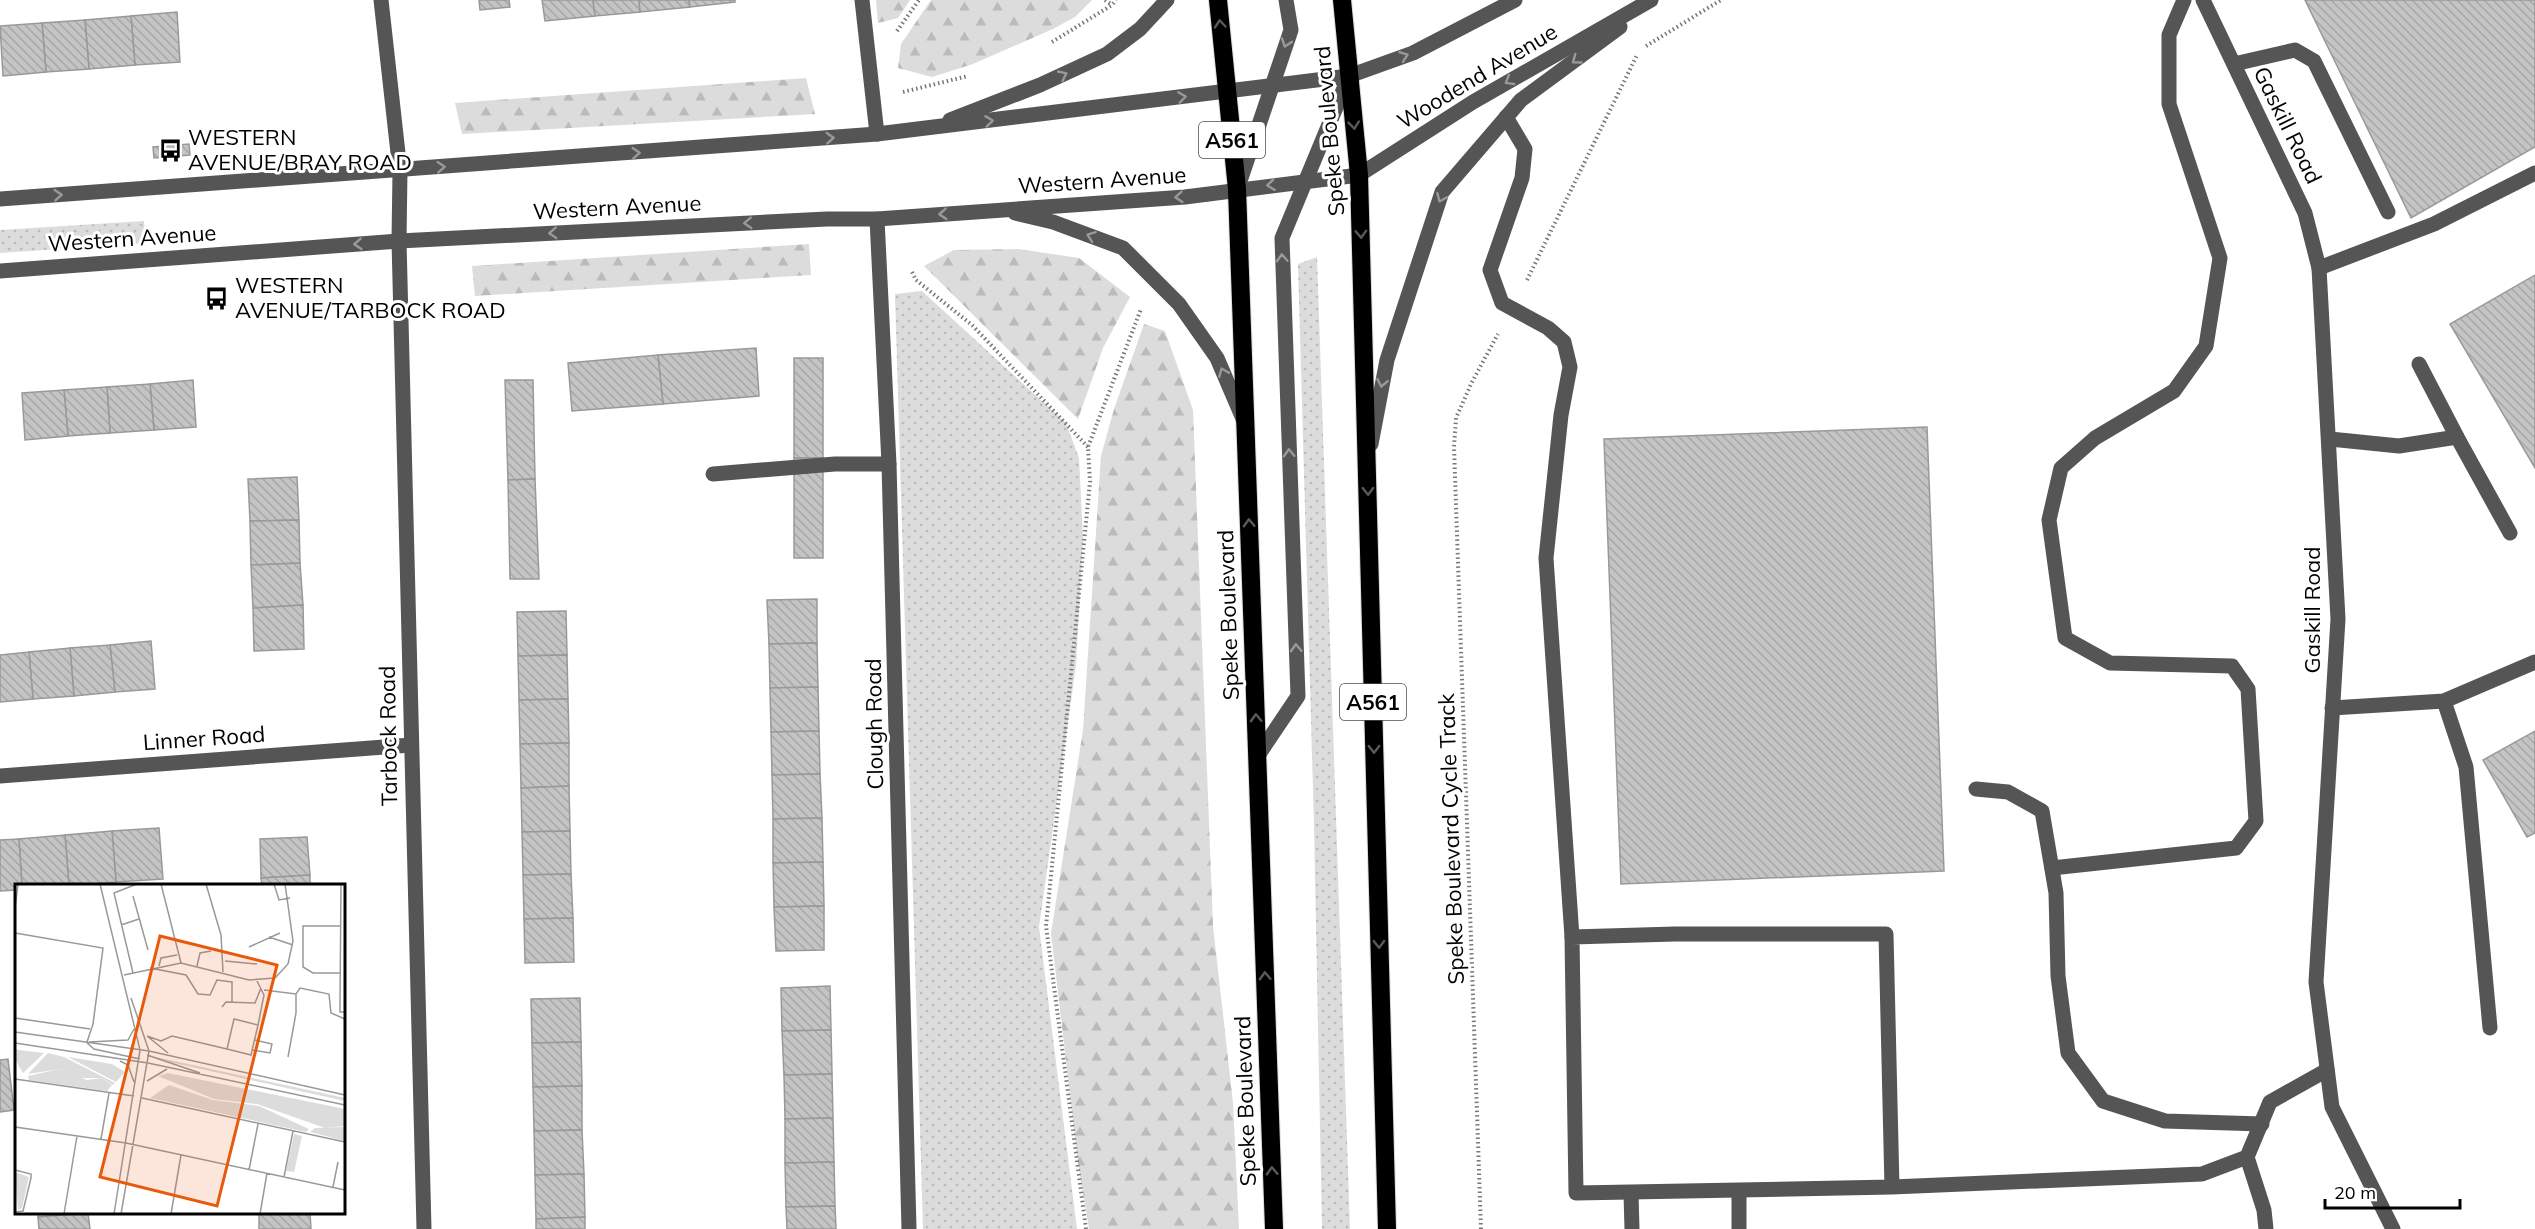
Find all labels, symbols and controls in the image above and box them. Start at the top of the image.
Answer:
street label: Woodend Avenue [1392,17,1562,135]
one-way arrow [1214,20,1227,29]
one-way arrow [1281,37,1294,48]
street label: Speke Boulevard [1308,45,1350,217]
one-way arrow [1398,51,1409,64]
one-way arrow [1571,52,1582,63]
street label: Gaskill Road [2248,62,2328,188]
one-way arrow [1057,70,1068,82]
one-way arrow [1505,74,1515,85]
one-way arrow [1178,91,1187,103]
one-way arrow [984,115,994,128]
one-way arrow [1347,121,1360,130]
road number: A561 [1199,122,1265,158]
place label: WESTERN AVENUE/BRAY ROAD [188,123,412,176]
one-way arrow [826,132,835,145]
bus stop icon: WESTERN AVENUE/BRAY ROAD [157,137,183,163]
one-way arrow [631,146,640,159]
street label: Western Avenue [1017,160,1187,200]
one-way arrow [437,161,446,174]
one-way arrow [1267,179,1276,191]
one-way arrow [54,188,63,201]
street label: Western Avenue [532,189,702,225]
one-way arrow [1174,190,1183,203]
one-way arrow [1436,191,1448,202]
one-way arrow [938,207,947,220]
one-way arrow [743,217,752,230]
street label: Western Avenue [47,218,217,258]
one-way arrow [549,227,558,240]
one-way arrow [1354,229,1367,238]
one-way arrow [1086,231,1097,243]
one-way arrow [354,237,363,250]
one-way arrow [1276,253,1289,262]
place label: WESTERN AVENUE/TARBOCK ROAD [235,271,506,324]
bus stop icon: WESTERN AVENUE/TARBOCK ROAD [204,285,230,311]
one-way arrow [1218,367,1230,378]
one-way arrow [1376,378,1389,388]
one-way arrow [1283,448,1296,457]
one-way arrow [1361,487,1374,496]
one-way arrow [1243,518,1255,527]
street label: Speke Boulevard [1211,529,1245,701]
street label: Gaskill Road [2298,547,2326,673]
one-way arrow [1290,643,1302,652]
street label: Clough Road [859,658,889,790]
street label: Tarbock Road [373,666,403,806]
road number: A561 [1340,684,1406,720]
street label: Speke Boulevard Cycle Track [1432,692,1470,985]
one-way arrow [1249,713,1262,722]
street label: Linner Road [142,720,266,756]
one-way arrow [1368,745,1381,754]
inset map [15,884,345,1214]
one-way arrow [1373,940,1386,949]
one-way arrow [1259,971,1271,980]
street label: Speke Boulevard [1228,1015,1262,1187]
one-way arrow [1266,1166,1278,1175]
scale bar [2325,1172,2460,1210]
text: 20 m [2334,1181,2376,1204]

